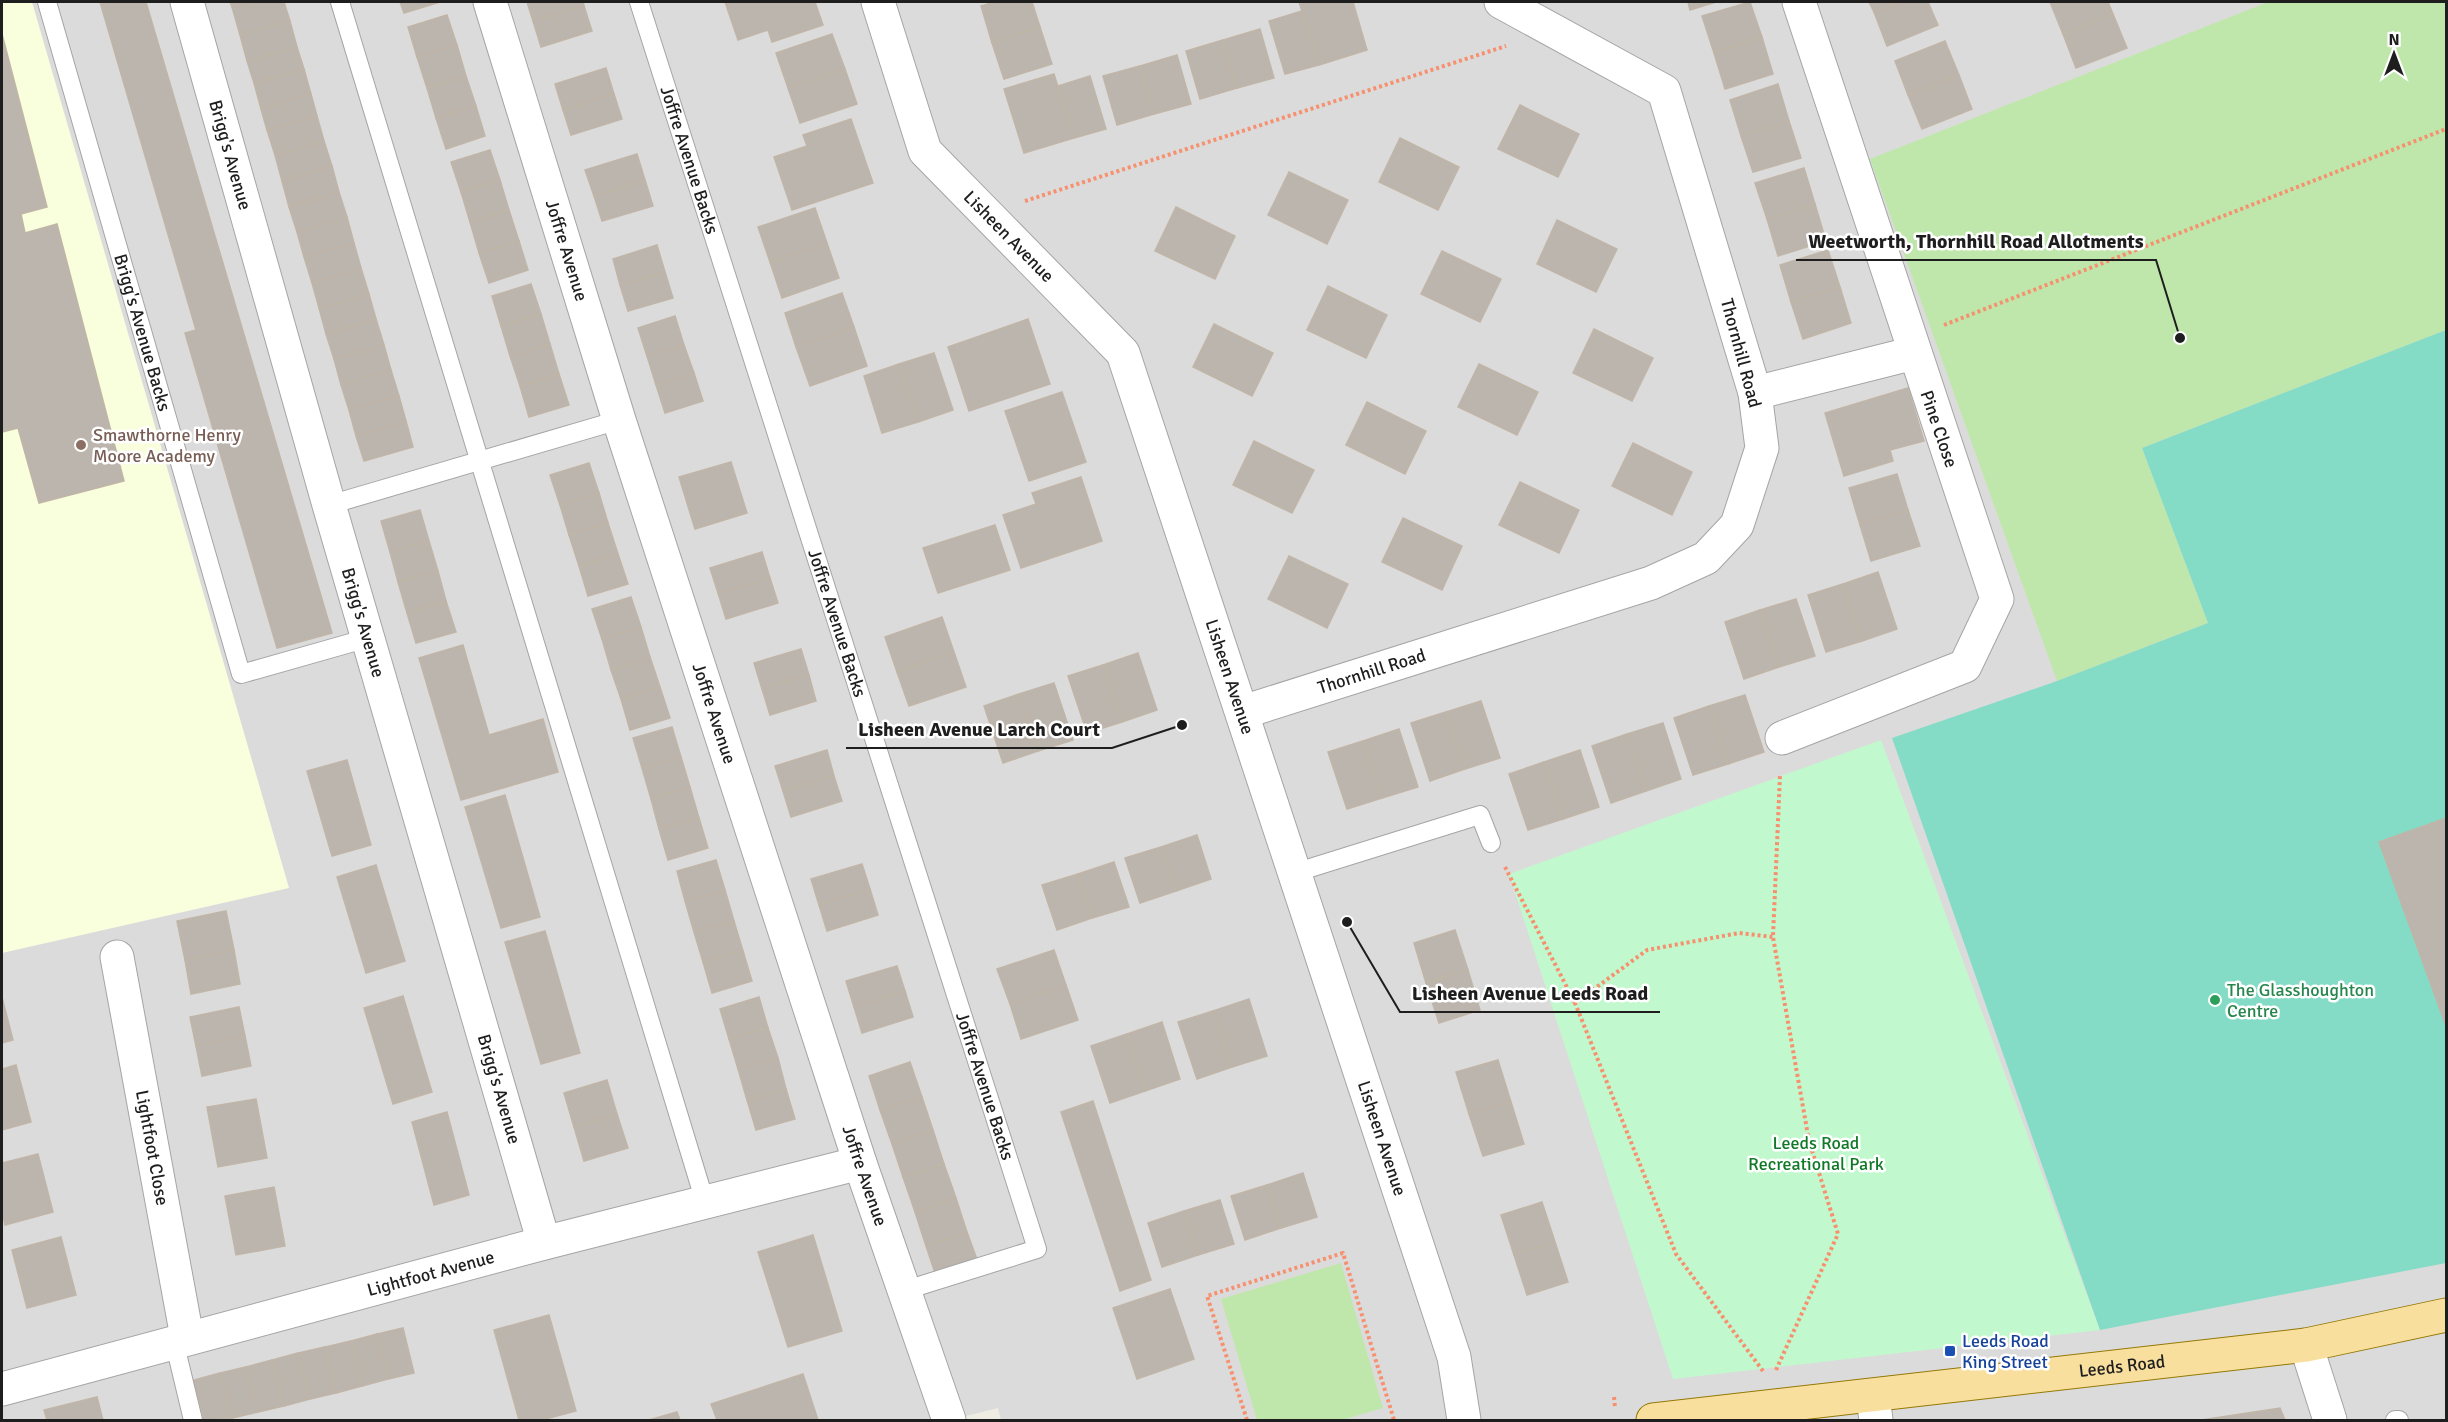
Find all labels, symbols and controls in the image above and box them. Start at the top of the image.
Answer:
north arrow [2364,24,2424,84]
text: N [2388,30,2400,50]
street label: Joffre Avenue Backs [656,83,723,237]
street label: Brigg's Avenue [204,97,256,213]
street label: Lisheen Avenue [959,186,1059,287]
street label: Joffre Avenue [541,197,593,304]
callout: Weetworth, Thornhill Road Allotments [1796,222,2156,260]
text: Weetworth, Thornhill Road Allotments [1808,229,2144,254]
street label: Brigg's Avenue Backs [109,251,176,414]
street label: Thornhill Road [1716,296,1766,410]
street label: Pine Close [1916,388,1962,470]
place label: Smawthorne Henry Moore Academy [93,424,241,467]
marker: Smawthorne Henry Moore Academy [74,438,88,452]
street label: Joffre Avenue Backs [803,546,871,700]
street label: Brigg's Avenue [337,565,390,680]
street label: Lisheen Avenue [1201,616,1259,737]
street label: Thornhill Road [1315,644,1428,699]
street label: Joffre Avenue [688,660,741,767]
callout: Lisheen Avenue Larch Court [846,710,1112,748]
text: Lisheen Avenue Larch Court [858,717,1100,742]
callout: Lisheen Avenue Leeds Road [1400,974,1660,1012]
place label: The Glasshoughton Centre [2227,979,2374,1022]
text: Lisheen Avenue Leeds Road [1412,981,1648,1006]
marker: The Glasshoughton Centre [2208,993,2222,1007]
street label: Joffre Avenue Backs [951,1009,1019,1163]
street label: Brigg's Avenue [473,1032,526,1147]
street label: Lisheen Avenue [1353,1078,1411,1199]
street label: Lightfoot Close [131,1088,174,1207]
street label: Joffre Avenue [838,1123,892,1229]
park label: Leeds Road Recreational Park [1748,1132,1884,1175]
street label: Lightfoot Avenue [365,1246,497,1301]
place label: Leeds Road King Street [1962,1330,2049,1373]
marker: Leeds Road King Street [1943,1344,1957,1358]
street label: Leeds Road [2077,1350,2166,1382]

